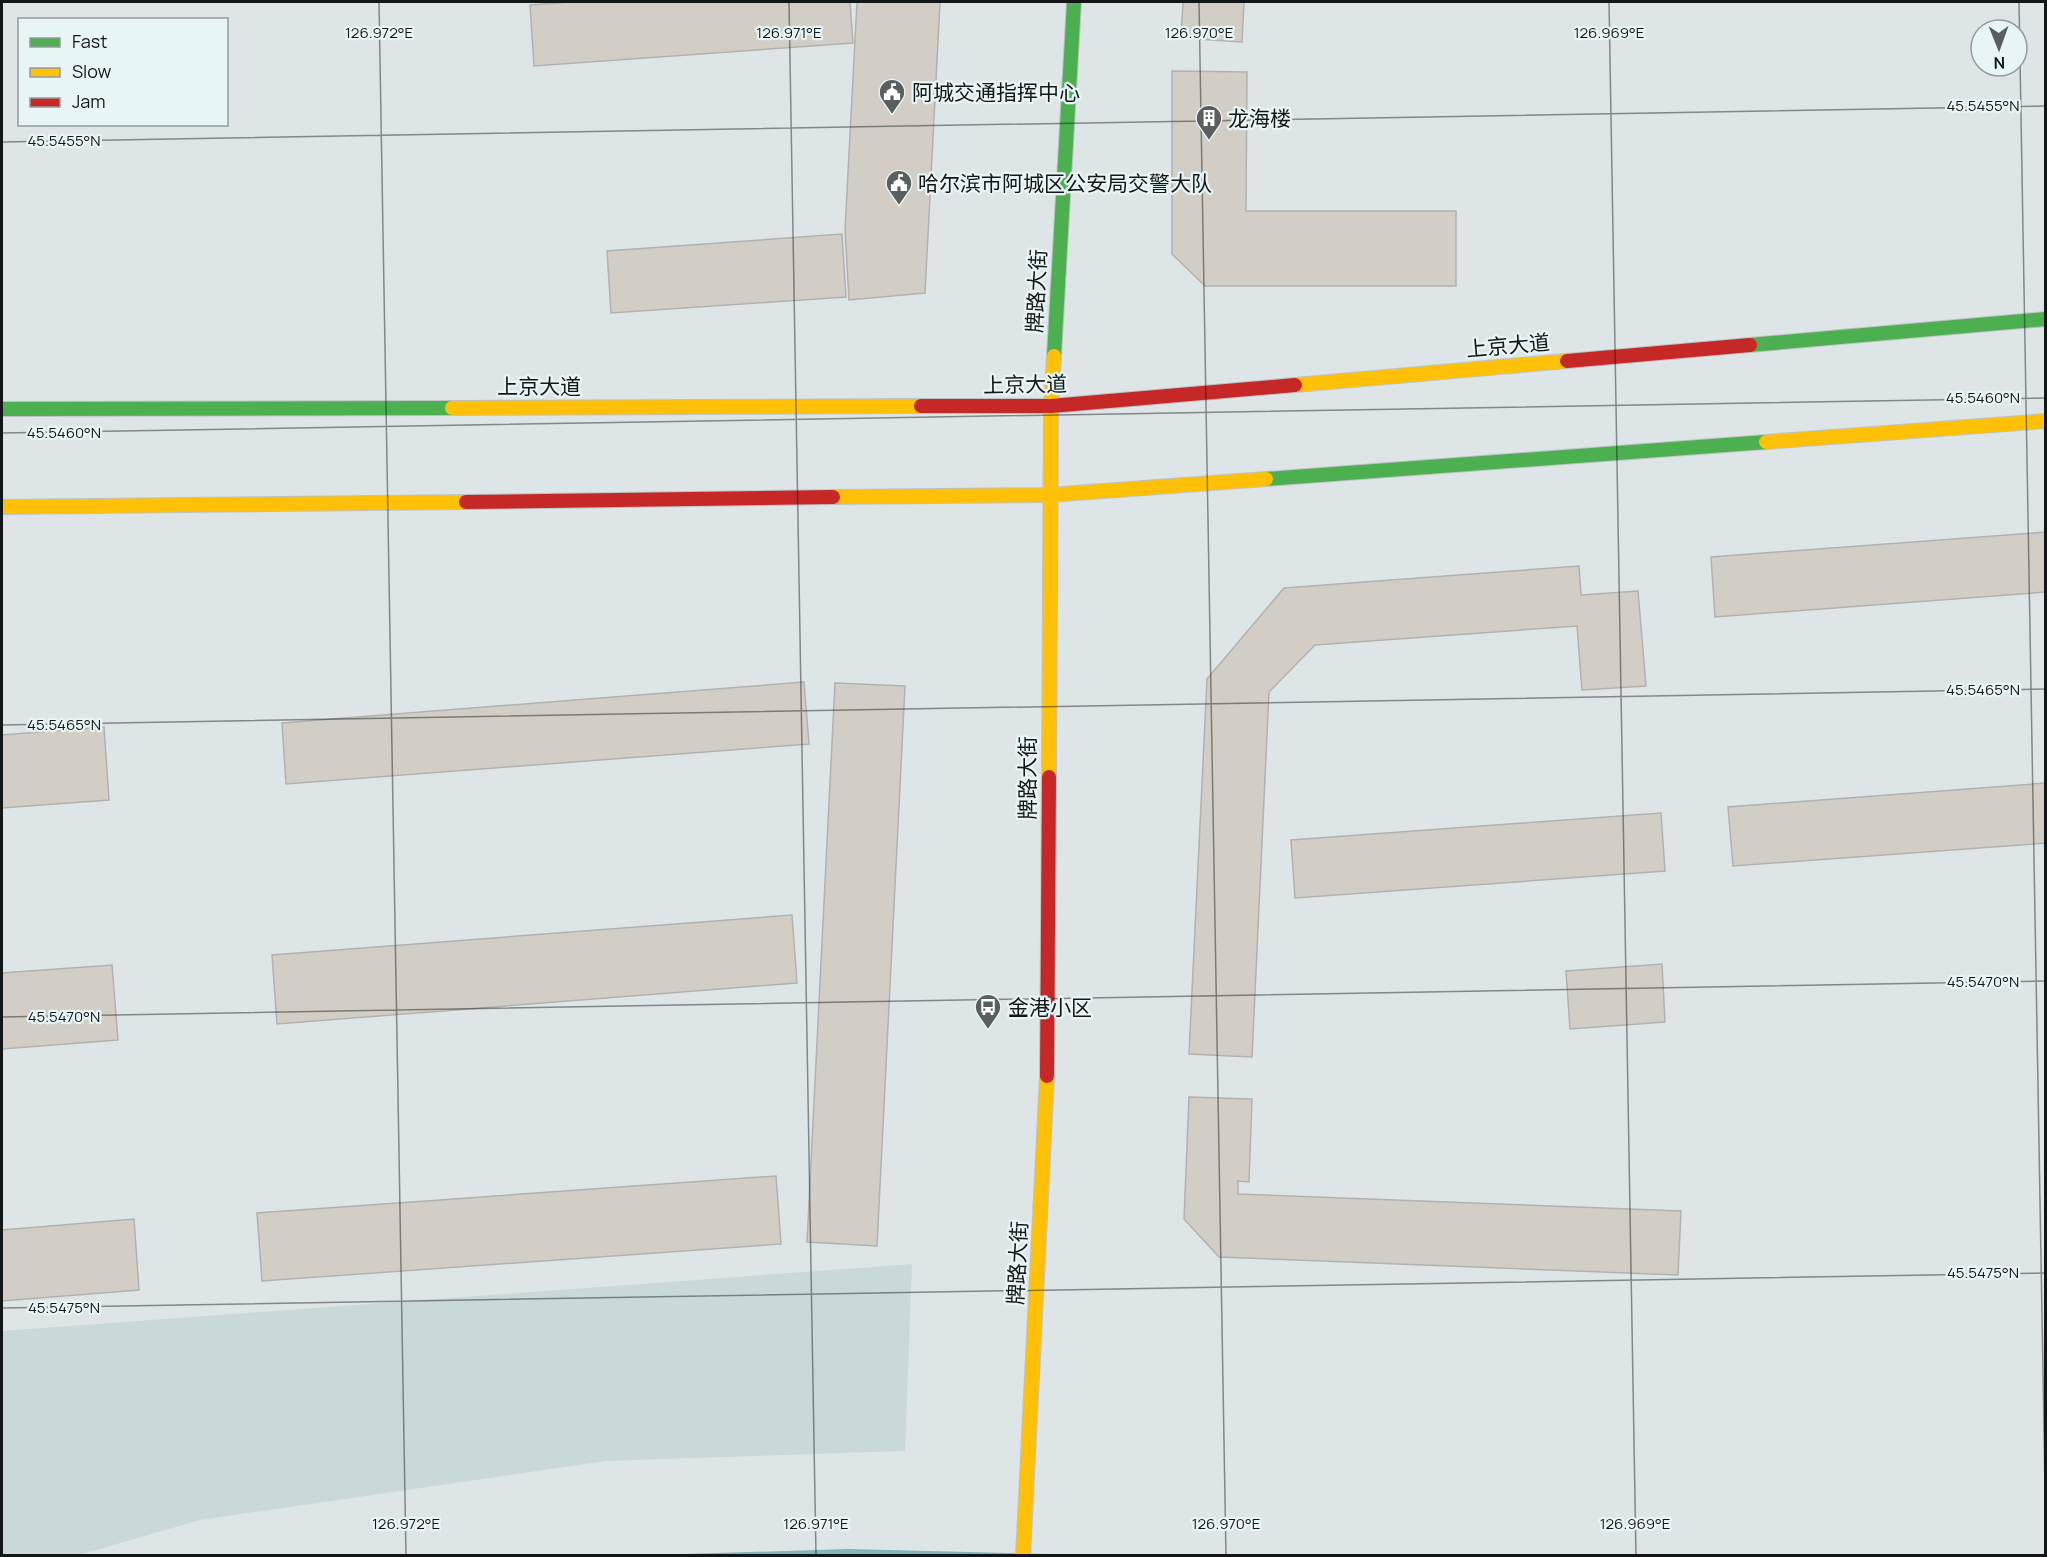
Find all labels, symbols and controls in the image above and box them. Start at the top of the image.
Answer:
legend [18,18,228,126]
north arrow [1969,18,2029,78]
text: 126.972°E [345,22,413,43]
text: 126.971°E [756,22,822,43]
text: 126.970°E [1165,22,1233,43]
text: 126.969°E [1574,22,1644,43]
text: Fast [72,29,107,53]
text: N [1993,52,2005,74]
text: Slow [72,59,112,83]
public building icon: 阿城交通指挥中心 [877,77,907,115]
place label: 阿城交通指挥中心 [912,78,1080,106]
text: Jam [72,89,106,113]
text: 45.5455°N [1946,95,2020,116]
building icon: 龙海楼 [1194,103,1224,141]
place label: 龙海楼 [1228,104,1291,132]
text: 45.5455°N [27,130,101,151]
public building icon: 哈尔滨市阿城区公安局交警大队 [884,168,914,206]
place label: 哈尔滨市阿城区公安局交警大队 [918,169,1212,197]
street label: 牌路大街 [1020,248,1052,334]
street label: 上京大道 [1465,327,1551,363]
street label: 上京大道 [983,369,1067,399]
street label: 上京大道 [497,372,581,400]
text: 45.5460°N [1946,387,2020,408]
text: 45.5460°N [27,422,101,443]
text: 45.5465°N [1946,679,2020,700]
text: 45.5465°N [27,714,101,735]
street label: 牌路大街 [1013,736,1041,820]
text: 45.5470°N [1947,971,2019,992]
bus stop icon: 金港小区 [973,992,1003,1030]
place label: 金港小区 [1008,993,1092,1021]
text: 45.5470°N [28,1006,100,1027]
street label: 牌路大街 [1001,1220,1033,1306]
text: 45.5475°N [1947,1262,2019,1283]
text: 45.5475°N [28,1297,100,1318]
text: 126.972°E [372,1513,440,1534]
text: 126.971°E [783,1513,849,1534]
text: 126.970°E [1192,1513,1260,1534]
text: 126.969°E [1600,1513,1670,1534]

